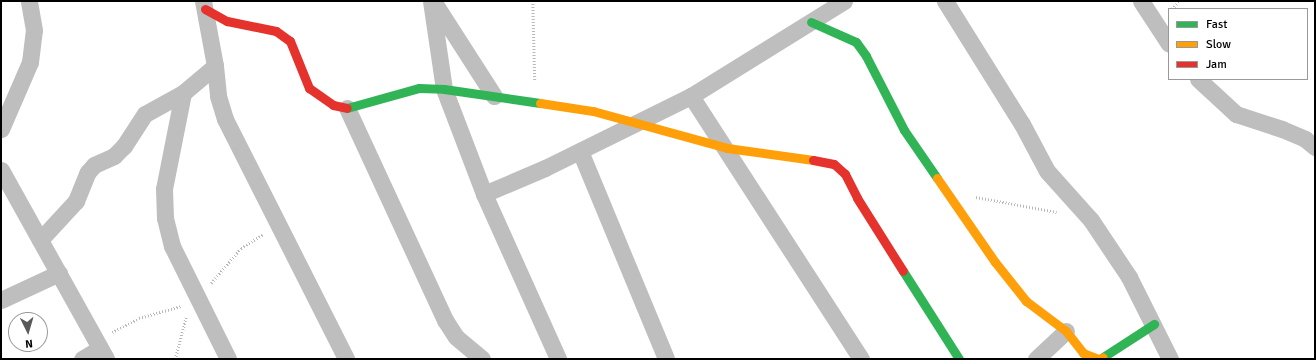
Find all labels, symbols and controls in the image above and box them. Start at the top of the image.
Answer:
legend [1168,8,1308,80]
text: Fast [1206,17,1227,32]
text: Slow [1206,37,1231,52]
text: Jam [1206,57,1227,72]
north arrow [8,312,48,352]
text: N [25,337,33,350]

